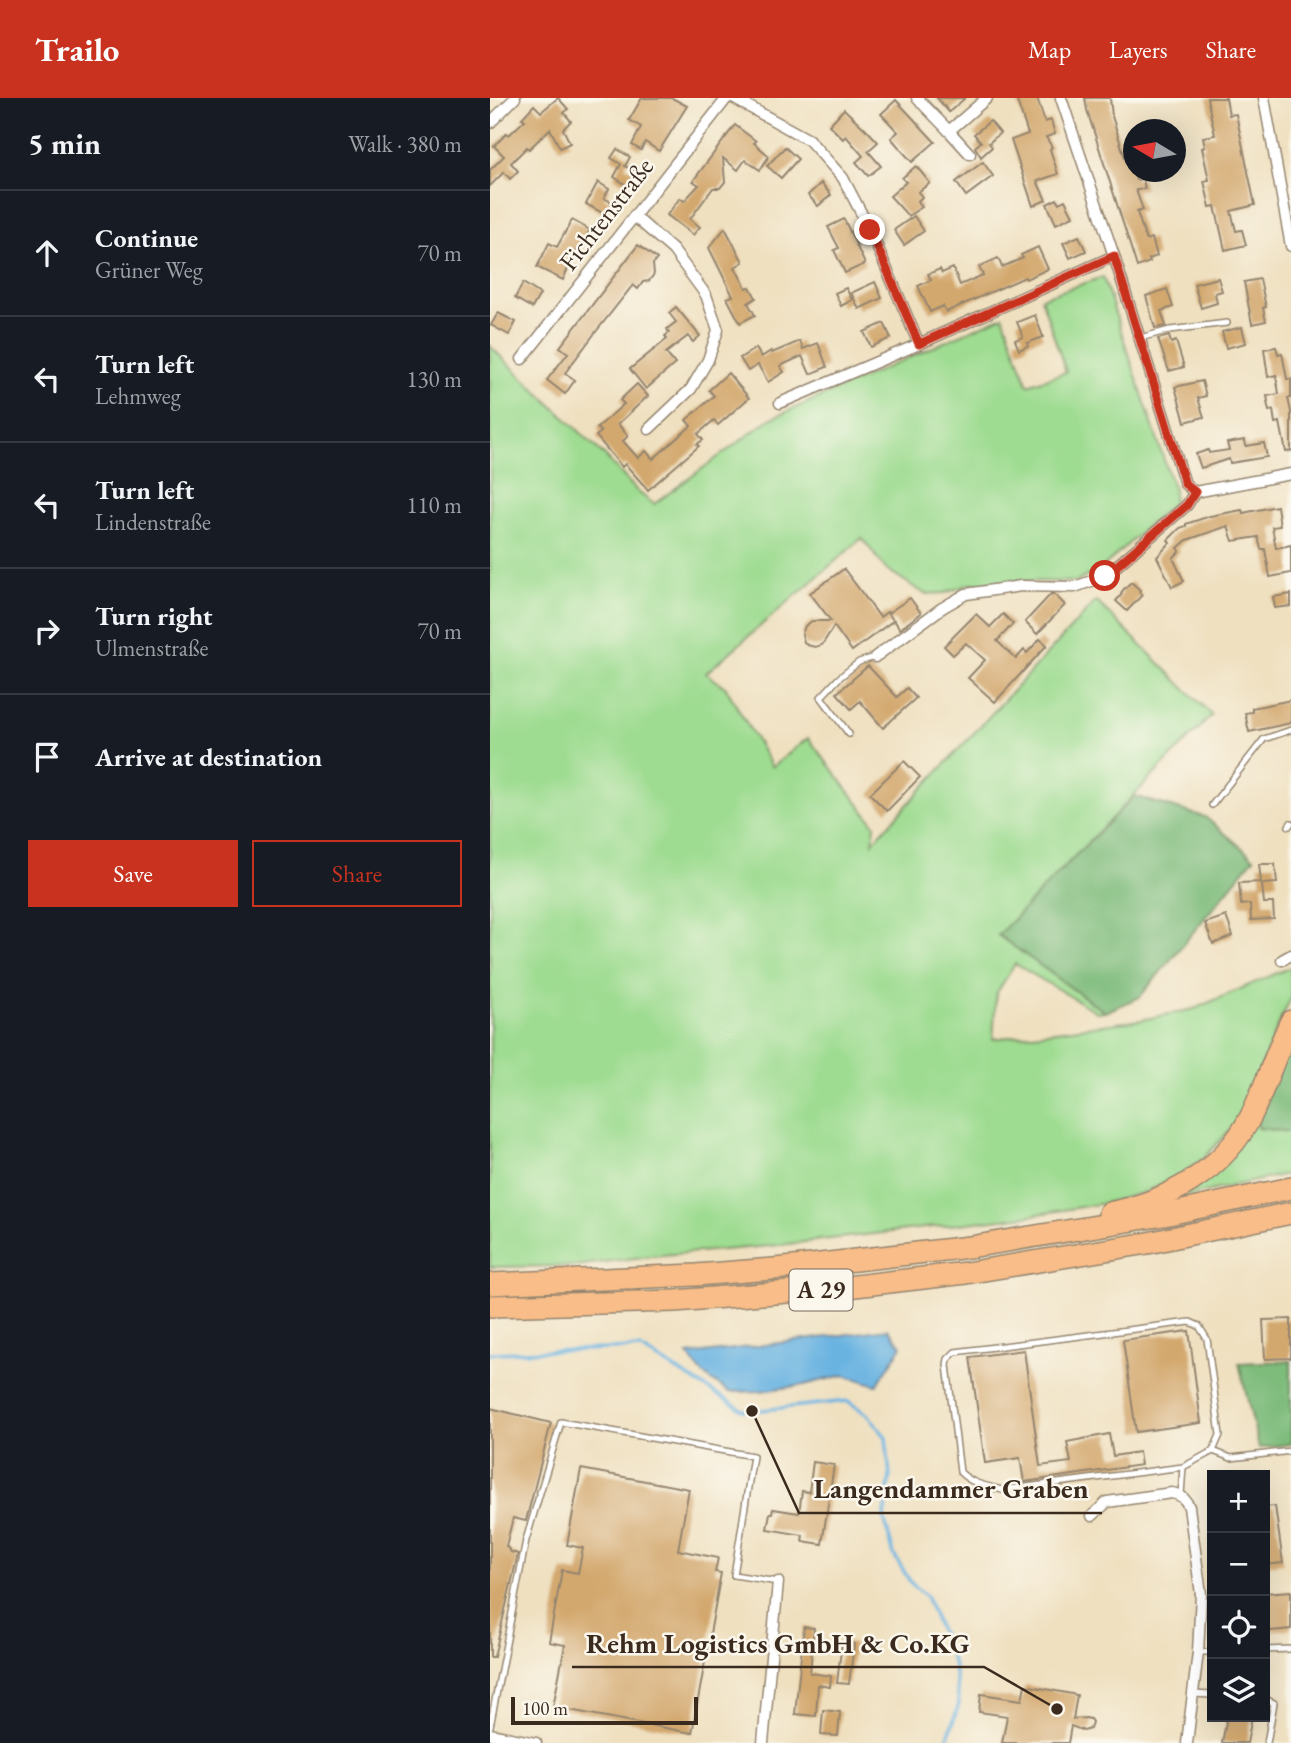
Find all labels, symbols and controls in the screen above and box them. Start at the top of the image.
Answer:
text: Trailo [35,28,119,71]
text: Map [1028,34,1071,65]
text: Layers [1109,34,1168,65]
text: Share [1206,34,1256,65]
north arrow [1123,119,1186,182]
text: 5 min [28,124,101,163]
text: Walk · 380 m [348,129,462,159]
street label: Fichtenstraße [551,151,661,277]
route end [854,214,885,245]
text: Continue [95,221,198,255]
icon: ahead [28,234,66,272]
text: 70 m [417,238,462,268]
text: Grüner Weg [95,255,203,285]
text: Turn left [95,347,194,381]
icon: left [28,360,66,398]
text: 130 m [406,364,462,394]
text: Lehmweg [95,381,181,411]
text: Turn left [95,473,194,507]
icon: left [28,486,66,524]
text: 110 m [406,490,462,520]
text: Lindenstraße [95,507,211,537]
route start [1089,560,1120,591]
text: Turn right [95,599,213,633]
icon: right [28,612,66,650]
text: 70 m [417,616,462,646]
text: Ulmenstraße [95,633,209,663]
icon: arrive [28,738,66,776]
text: Arrive at destination [95,740,322,774]
button: Save [28,840,238,907]
button: Share [252,840,462,907]
road number: A 29 [790,1270,852,1310]
callout: Langendammer Graben [799,1464,1102,1513]
text: Langendammer Graben [813,1470,1089,1506]
map controls [1207,1470,1270,1722]
button: + [1207,1470,1270,1533]
button: − [1207,1533,1270,1596]
button: locate [1207,1596,1270,1659]
callout: Rehm Logistics GmbH & Co.KG [572,1618,984,1667]
text: Rehm Logistics GmbH & Co.KG [586,1625,970,1661]
button: layers [1207,1659,1270,1722]
scale bar [511,1694,698,1726]
text: 100 m [522,1696,568,1721]

